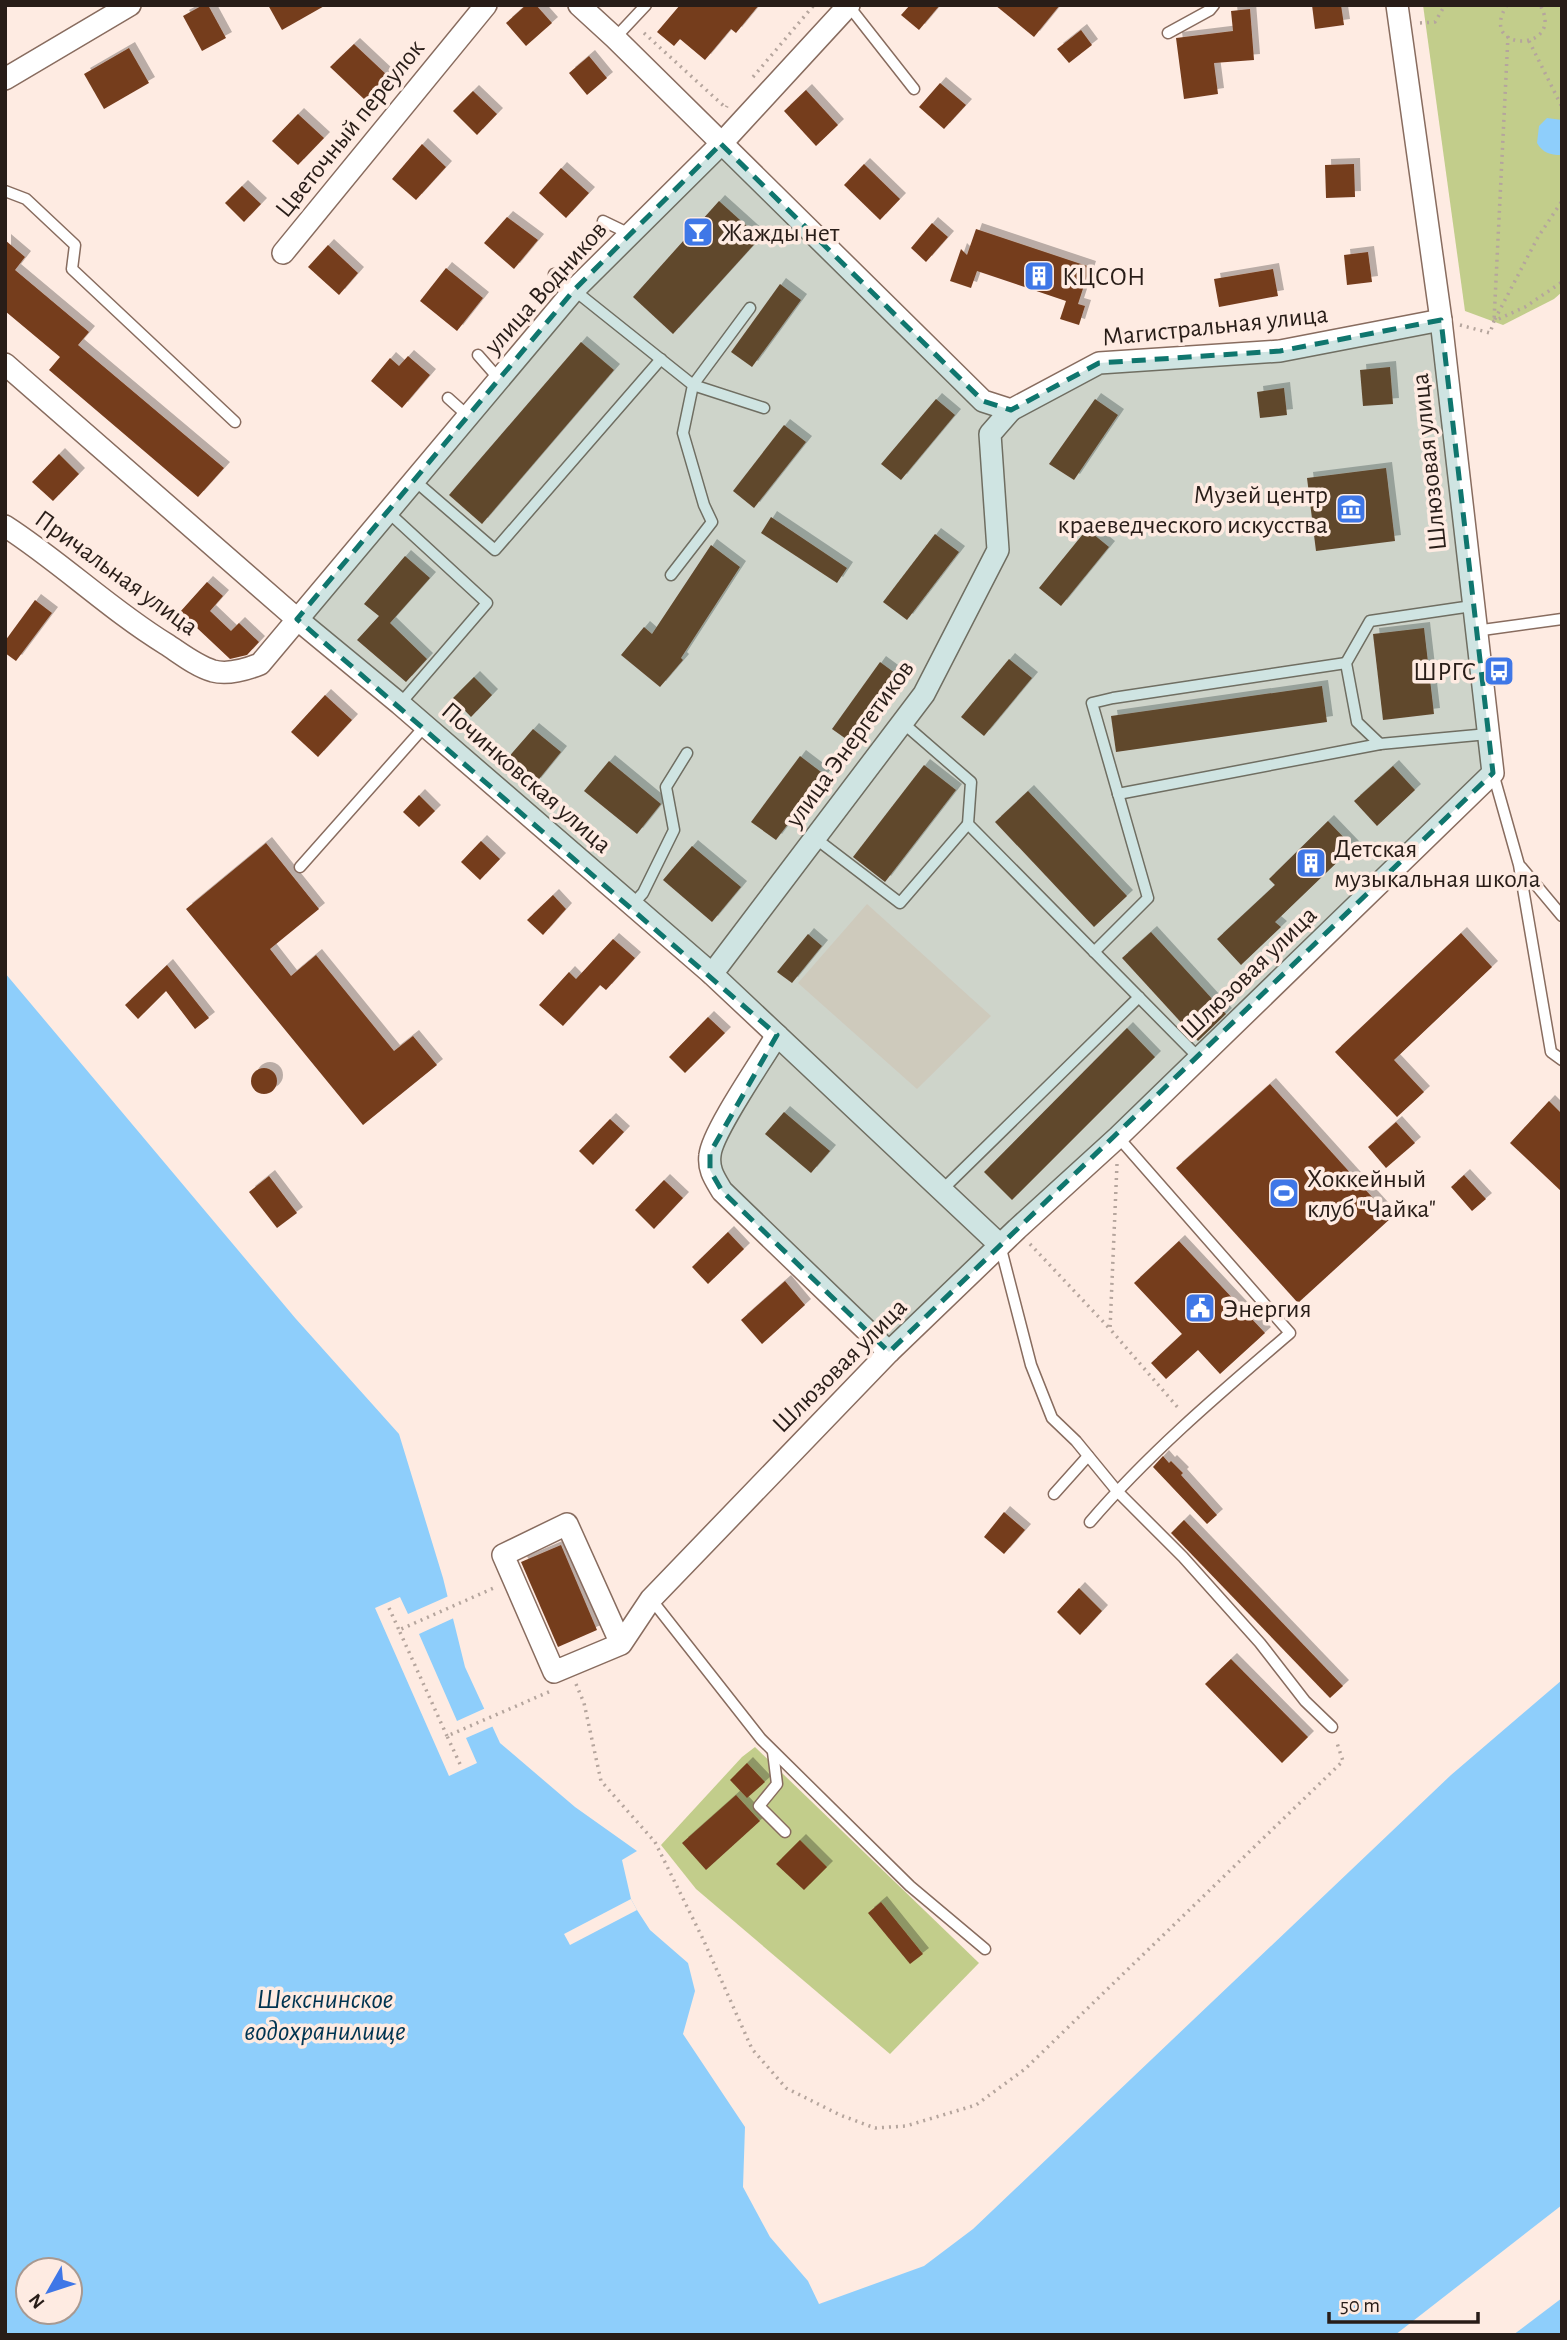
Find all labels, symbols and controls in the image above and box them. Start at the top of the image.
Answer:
street label: Цветочный переулок [270,35,429,222]
bar icon: Жажды нет [681,215,715,249]
street label: улица Водников [479,216,612,360]
place label: Жажды нет [721,220,840,246]
building icon: КЦСОН [1022,259,1056,293]
place label: КЦСОН [1062,264,1145,290]
street label: Магистральная улица [1101,301,1329,351]
street label: Шлюзовая улица [1407,372,1451,552]
place label: Музей центр краеведческого искусства [1058,482,1328,538]
museum icon: Музей центр краеведческого искусства [1334,492,1368,526]
street label: Причальная улица [30,505,203,641]
bus stop icon: ШРГС [1482,654,1516,688]
street label: улица Энергетиков [780,655,919,833]
place label: ШРГС [1413,659,1476,685]
street label: Починковская улица [436,697,616,858]
place label: Детская музыкальная школа [1334,836,1541,892]
building icon: Детская музыкальная школа [1294,846,1328,880]
street label: Шлюзовая улица [1176,901,1322,1044]
place label: Хоккейный клуб "Чайка" [1307,1166,1436,1222]
sports icon: Хоккейный клуб "Чайка" [1267,1176,1301,1210]
public building icon: Энергия [1183,1291,1217,1325]
street label: Шлюзовая улица [767,1293,912,1438]
place label: Энергия [1223,1296,1312,1322]
water label: Шекснинское водохранилище [245,1986,405,2046]
north arrow [14,2256,84,2326]
scale bar [1329,2280,1478,2324]
text: N [25,2290,48,2312]
text: 50 m [1340,2295,1380,2316]

